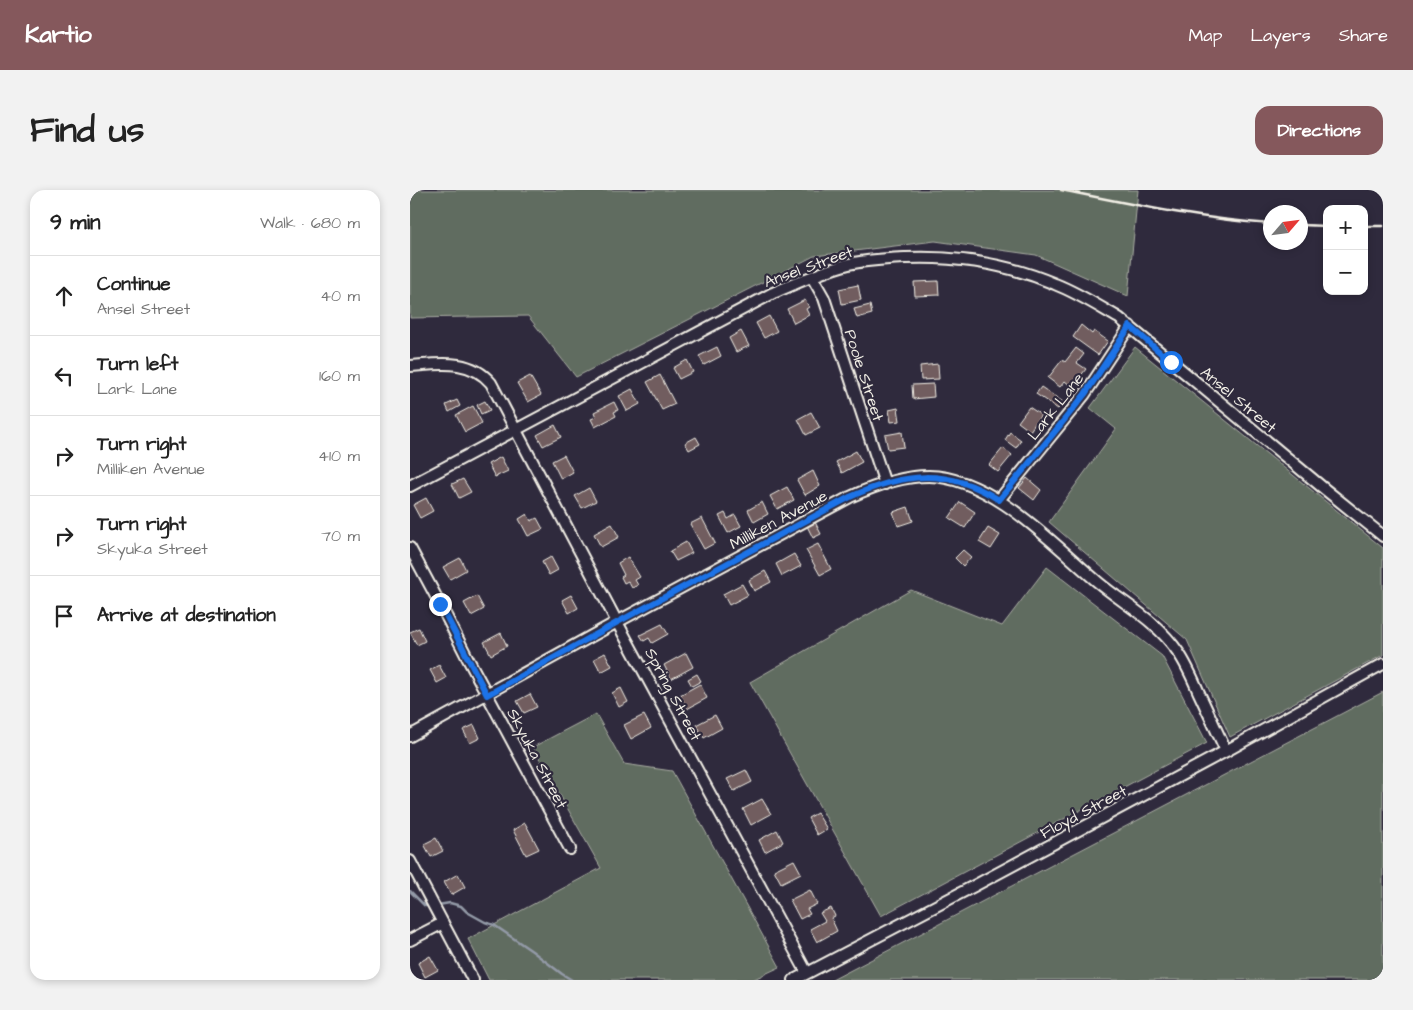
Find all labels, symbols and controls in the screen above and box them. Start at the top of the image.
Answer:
text: Kartio [25,18,92,52]
text: Map [1188,23,1222,48]
text: Layers [1250,23,1311,48]
text: Share [1339,23,1388,48]
text: Find us [30,106,144,155]
button: Directions [1255,106,1383,155]
north arrow [1263,205,1308,250]
map controls [1323,205,1368,295]
button: + [1323,205,1368,250]
text: 9 min [50,208,100,237]
text: Walk · 680 m [260,212,360,234]
street label: Ansel Street [761,240,856,293]
button: − [1323,250,1368,295]
text: Continue [97,271,171,298]
icon: ahead [50,282,78,310]
text: 40 m [320,285,360,307]
text: Ansel Street [97,298,190,320]
street label: Poole Street [839,327,889,424]
text: Turn left [97,351,178,378]
route start [1160,351,1183,374]
street label: Ansel Street [1196,361,1282,438]
icon: left [50,362,78,390]
text: 160 m [319,365,360,387]
street label: Lark Lane [1022,368,1089,445]
text: Lark Lane [97,378,177,400]
text: Turn right [97,431,186,458]
icon: right [50,442,78,470]
text: 410 m [318,445,360,467]
text: Milliken Avenue [97,458,205,480]
street label: Milliken Avenue [726,485,832,555]
text: Turn right [97,511,186,538]
icon: right [50,522,78,550]
text: 70 m [321,525,360,547]
text: Skyuka Street [97,538,208,560]
route end [429,593,452,616]
icon: arrive [50,602,78,630]
text: Arrive at destination [97,602,276,629]
street label: Spring Street [638,644,707,746]
street label: Skyuka Street [501,704,573,813]
street label: Floyd Street [1036,780,1132,845]

